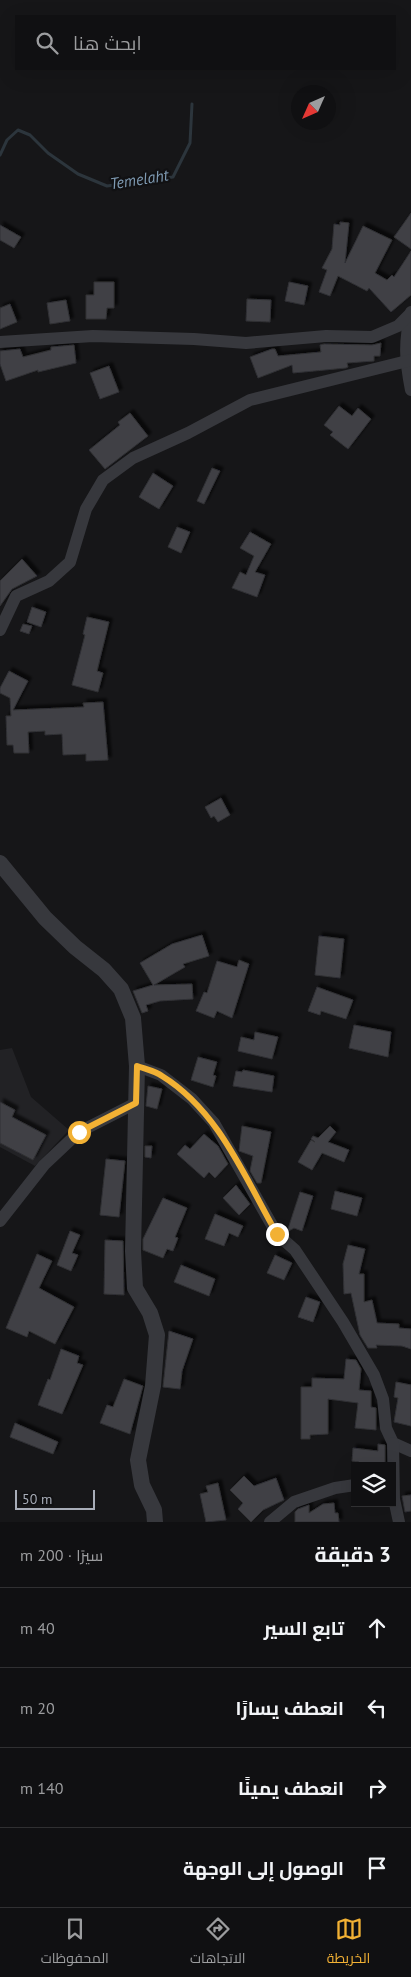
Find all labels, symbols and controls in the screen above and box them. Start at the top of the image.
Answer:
search box [15,15,396,70]
icon: search [33,29,61,57]
text: ابحث هنا [73,31,142,55]
north arrow [291,85,336,130]
water label: Temelaht [108,164,171,194]
route start [68,1121,91,1144]
route end [266,1223,289,1246]
map controls [351,1462,396,1507]
button: layers [351,1462,396,1507]
scale bar [15,1487,95,1510]
text: 50 m [22,1490,52,1508]
text: 3 دقيقة [314,1541,391,1568]
text: سيرًا · 200 m [20,1545,103,1565]
icon: ahead [363,1614,391,1642]
text: تابع السير [264,1616,344,1640]
text: 40 m [20,1618,55,1638]
icon: left [363,1694,391,1722]
text: انعطف يسارًا [236,1696,344,1720]
text: 20 m [20,1698,55,1718]
icon: right [363,1774,391,1802]
text: انعطف يمينًا [238,1776,344,1800]
text: 140 m [20,1778,63,1798]
icon: arrive [363,1854,391,1882]
text: الوصول إلى الوجهة [183,1856,344,1880]
tab: المحفوظات [41,1915,109,1971]
tab: الاتجاهات [190,1915,245,1971]
tab: الخريطة [327,1915,370,1971]

